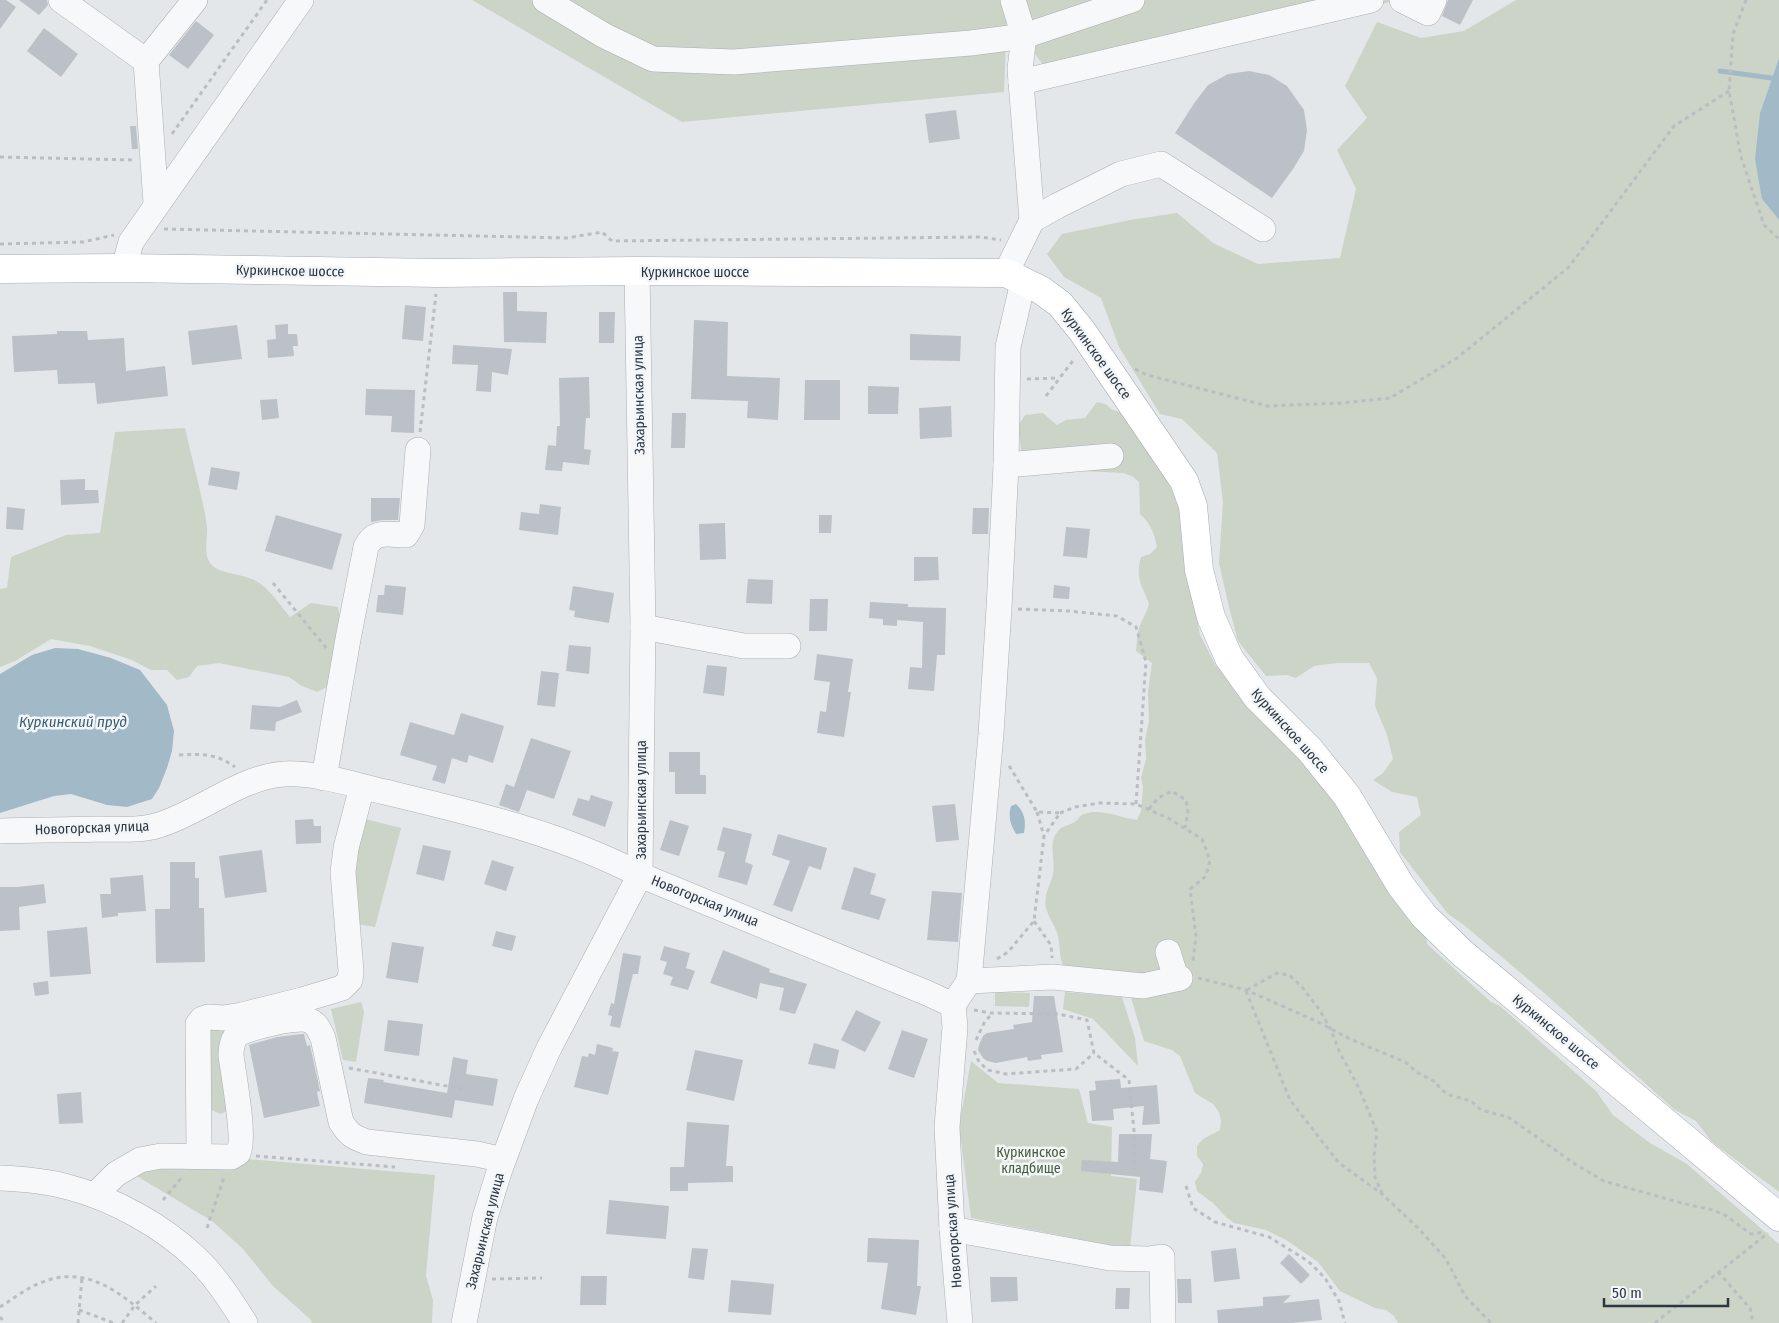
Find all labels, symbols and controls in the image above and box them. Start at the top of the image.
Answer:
street label: Куркинское шоссе [236,262,344,280]
street label: Куркинское шоссе [641,264,749,281]
street label: Куркинское шоссе [1057,305,1135,403]
street label: Захарьинская улица [629,335,649,455]
street label: Куркинское шоссе [1247,685,1333,777]
water label: Куркинский пруд [19,713,127,731]
street label: Захарьинская улица [633,740,650,860]
street label: Новогорская улица [34,818,150,838]
street label: Новогорская улица [649,872,761,930]
street label: Куркинское шоссе [1509,991,1603,1073]
park label: Куркинское кладбище [996,1144,1066,1177]
street label: Захарьинская улица [462,1171,508,1291]
street label: Новогорская улица [941,1173,965,1289]
scale bar [1604,1276,1728,1308]
text: 50 m [1612,1284,1642,1302]

